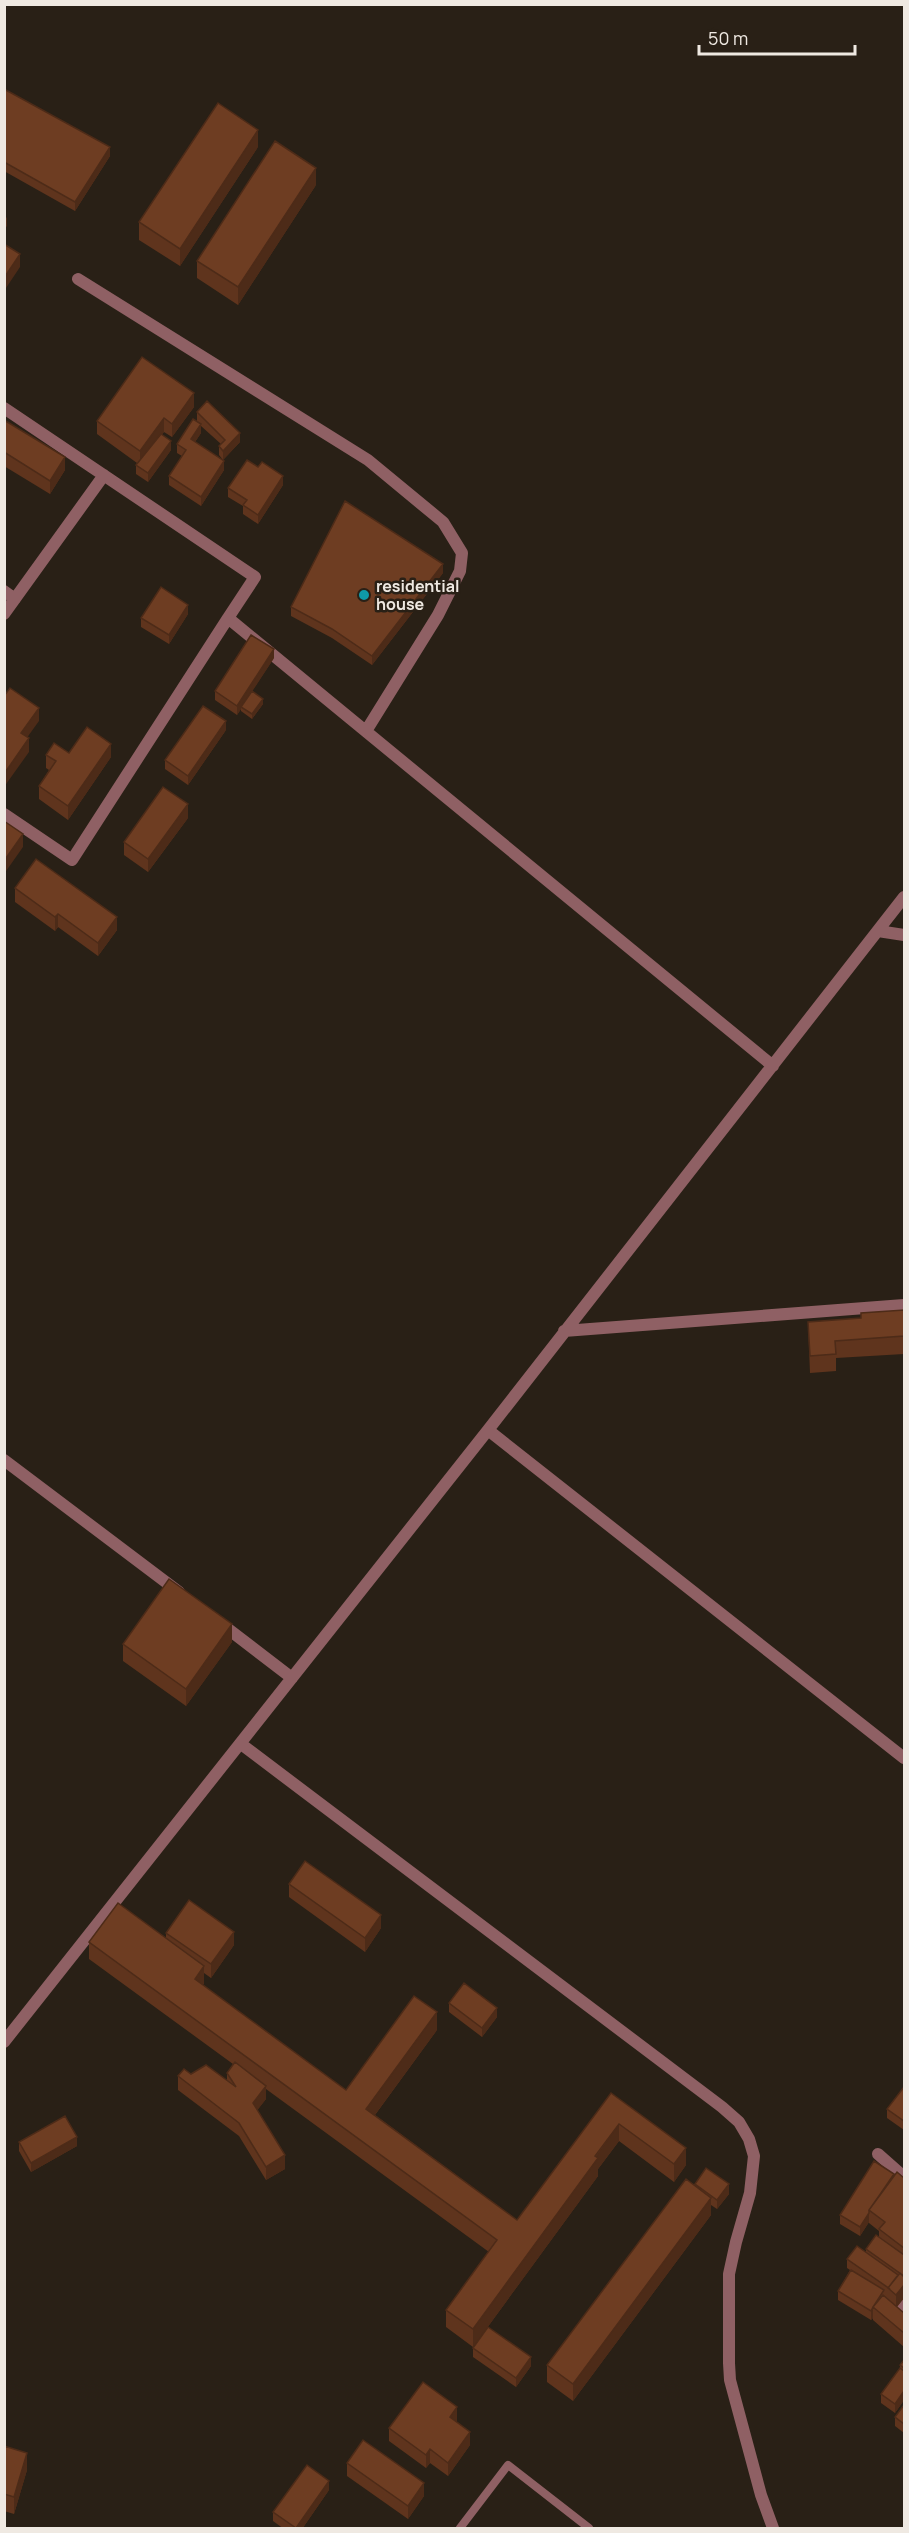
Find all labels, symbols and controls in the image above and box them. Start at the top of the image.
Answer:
scale bar [699,18,855,56]
text: 50 m [708,26,748,50]
place label: residential house [376,575,459,615]
marker: residential house [357,588,371,602]

